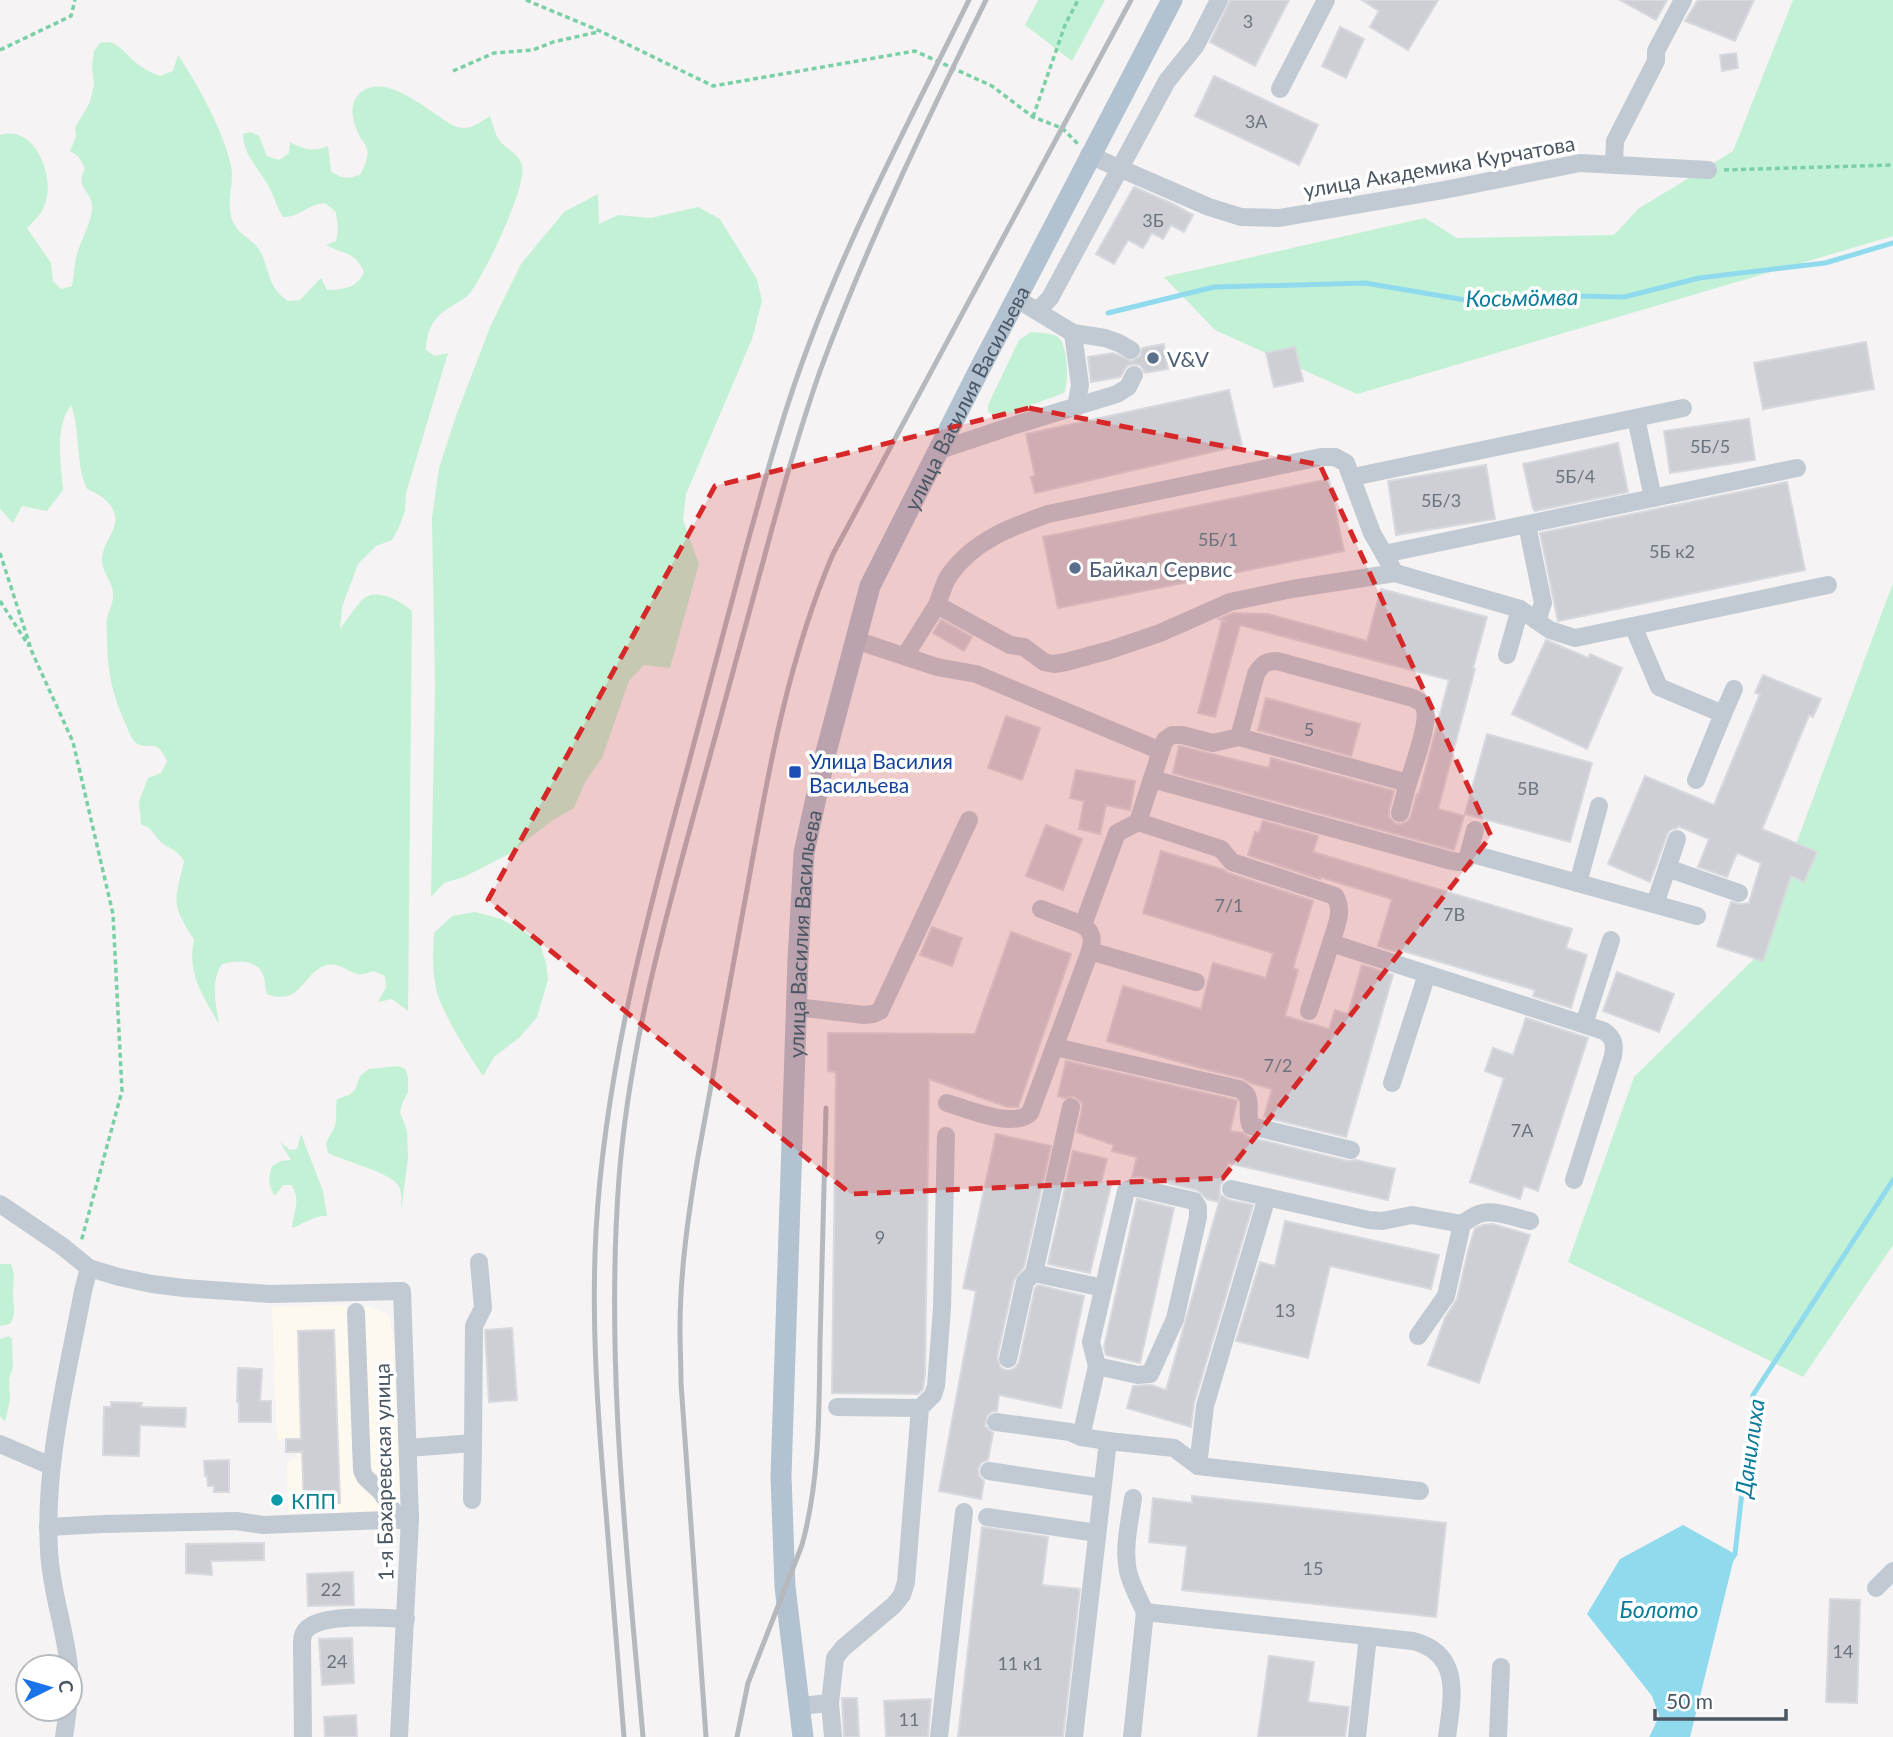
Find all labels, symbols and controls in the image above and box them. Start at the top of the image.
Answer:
house number: 3 [1243,10,1253,32]
house number: 3А [1245,110,1268,132]
street label: улица Академика Курчатова [1301,130,1577,202]
house number: 3Б [1142,209,1164,231]
street label: улица Василия Васильева [898,281,1034,514]
water label: Косьмӧмва [1465,282,1579,312]
place label: V&V [1167,346,1210,371]
marker: V&V [1145,350,1161,366]
house number: 5Б/5 [1690,435,1730,457]
house number: 5Б/4 [1555,465,1595,487]
house number: 5Б/3 [1421,489,1461,511]
house number: 5Б/1 [1198,528,1238,550]
house number: 5Б к2 [1649,540,1695,562]
place label: Байкал Сервис [1089,556,1233,581]
marker: Байкал Сервис [1067,560,1083,576]
house number: 5 [1304,718,1314,740]
place label: Улица Василия Васильева [809,748,953,797]
marker: Улица Василия Васильева [787,764,803,780]
house number: 5В [1517,777,1539,799]
street label: улица Василия Васильева [782,807,826,1058]
house number: 7/1 [1214,894,1244,916]
house number: 7В [1443,903,1465,925]
house number: 7/2 [1263,1054,1293,1076]
house number: 7А [1511,1119,1534,1141]
house number: 9 [875,1226,885,1248]
house number: 13 [1275,1299,1295,1321]
street label: 1-я Бахаревская улица [369,1363,397,1581]
water label: Данилиха [1728,1397,1770,1501]
place label: КПП [291,1488,336,1513]
marker: КПП [269,1492,285,1508]
house number: 15 [1303,1557,1323,1579]
house number: 22 [321,1578,341,1600]
water label: Болото [1619,1595,1699,1623]
house number: 14 [1833,1640,1853,1662]
house number: 24 [327,1650,347,1672]
house number: 11 к1 [997,1652,1043,1674]
north arrow [14,1653,84,1723]
scale bar [1655,1678,1786,1722]
text: С [54,1679,78,1694]
text: 50 m [1666,1688,1713,1713]
house number: 11 [899,1708,919,1730]

